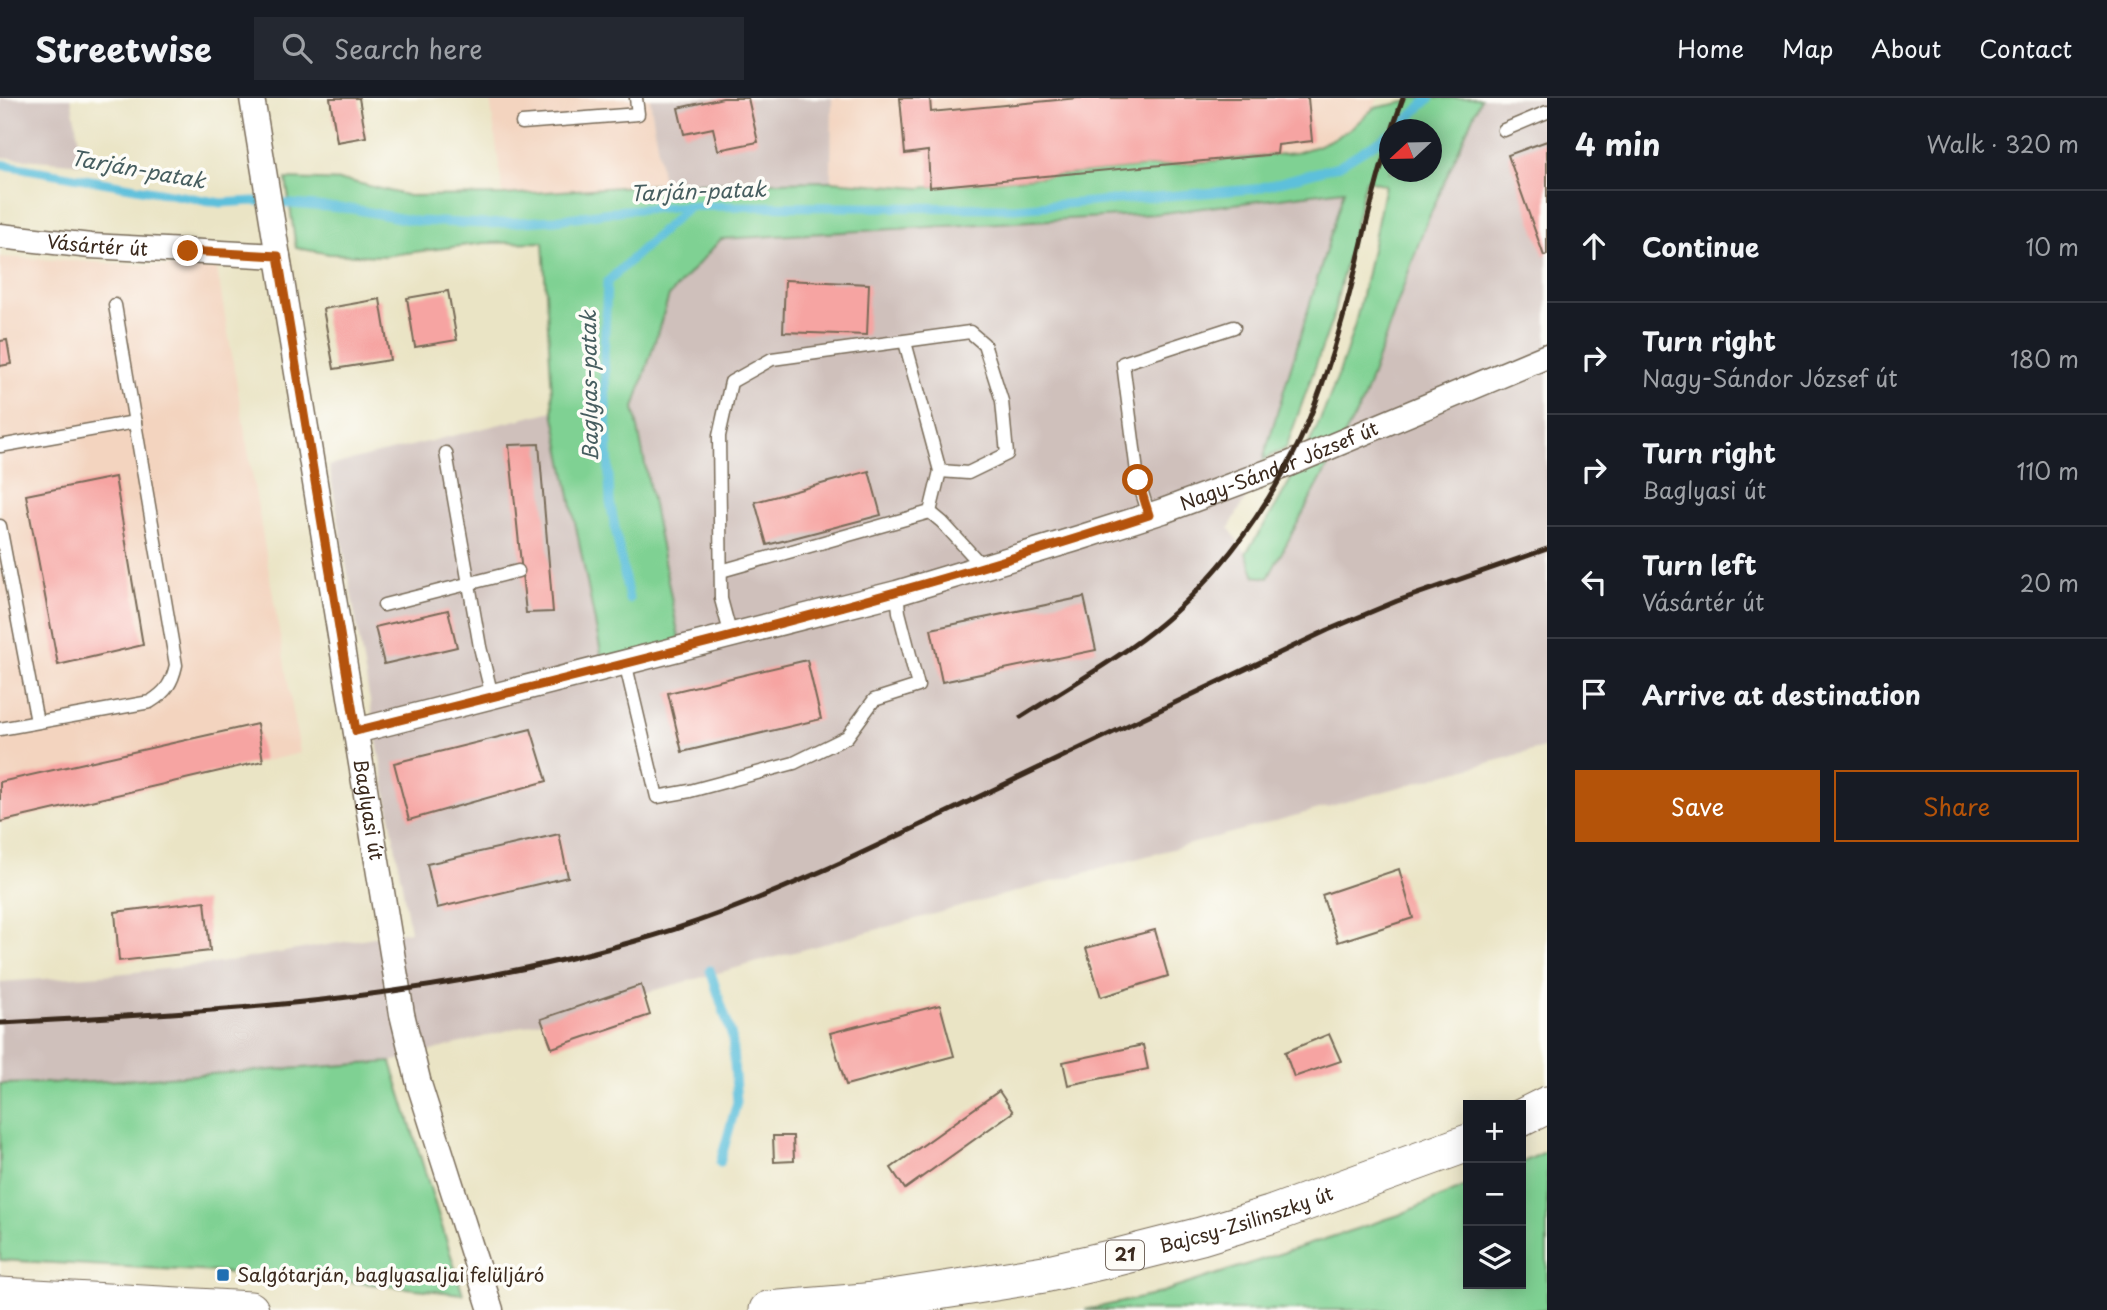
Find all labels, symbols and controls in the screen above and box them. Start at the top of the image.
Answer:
search box [254,17,744,80]
text: Streetwise [35,23,212,73]
icon: search [278,29,316,67]
text: Search here [334,29,483,68]
text: Home [1677,30,1744,66]
text: Map [1782,30,1833,66]
text: About [1871,30,1941,66]
text: Contact [1979,30,2072,66]
north arrow [1379,119,1442,182]
text: 4 min [1575,121,1661,166]
text: Walk · 320 m [1926,126,2079,161]
water label: Tarján-patak [68,140,209,196]
water label: Tarján-patak [629,172,768,208]
street label: Vásártér út [46,226,149,262]
icon: ahead [1575,227,1613,265]
text: Continue [1642,227,1759,266]
text: 10 m [2025,229,2079,264]
route end [172,235,203,266]
water label: Baglyas-patak [571,309,605,462]
text: Turn right [1642,321,1776,360]
icon: right [1575,339,1613,377]
text: 180 m [2010,341,2079,376]
text: Nagy-Sándor József út [1642,360,1898,395]
street label: Nagy-Sándor József út [1175,413,1382,517]
text: Turn right [1642,433,1776,472]
icon: right [1575,451,1613,489]
text: 110 m [2017,453,2079,488]
route start [1122,464,1153,495]
text: Baglyasi út [1642,472,1766,507]
text: Turn left [1642,545,1757,584]
icon: left [1575,563,1613,601]
text: 20 m [2020,565,2079,600]
text: Vásártér út [1642,584,1764,619]
icon: arrive [1575,675,1613,713]
text: Arrive at destination [1642,675,1921,714]
street label: Baglyasi út [347,756,392,862]
button: Save [1575,770,1820,842]
button: Share [1834,770,2079,842]
map controls [1463,1100,1526,1289]
button: + [1463,1100,1526,1163]
button: − [1463,1163,1526,1226]
street label: Bajcsy-Zsilinszky út [1156,1178,1337,1259]
button: layers [1463,1226,1526,1289]
road number: 21 [1106,1240,1144,1270]
place label: Salgótarján, baglyasaljai felüljáró [237,1260,544,1288]
marker: Salgótarján, baglyasaljai felüljáró [215,1267,231,1283]

